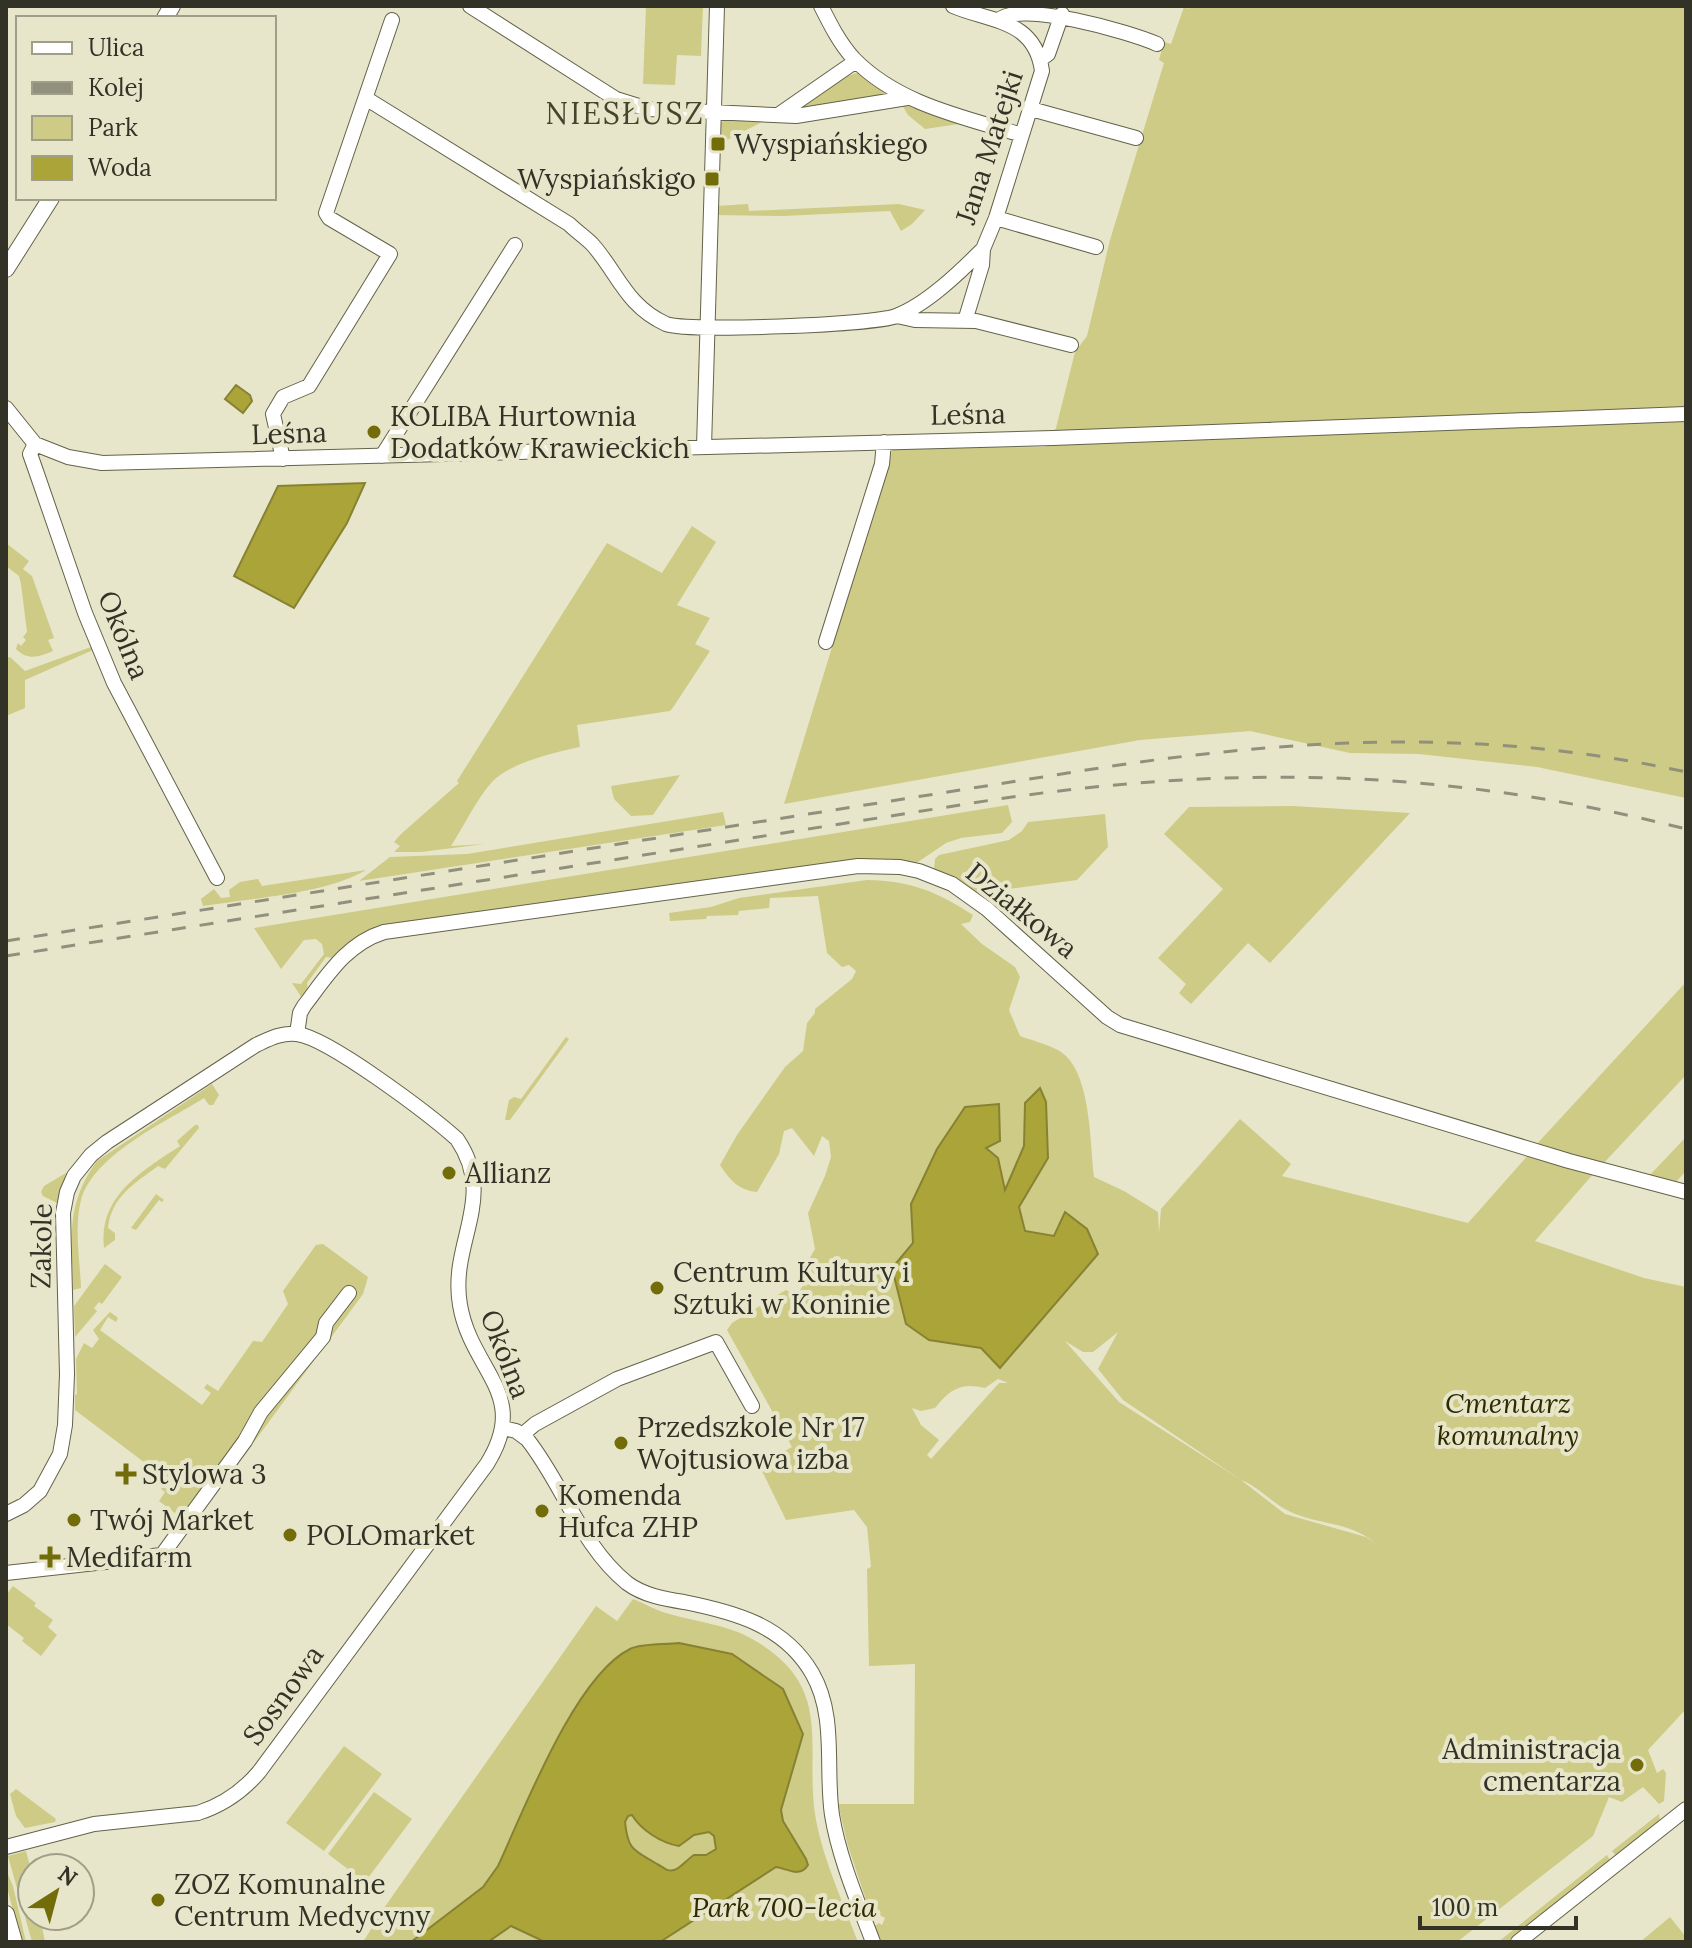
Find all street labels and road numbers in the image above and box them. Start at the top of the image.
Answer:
street label: Jana Matejki [947,66,1031,229]
street label: Leśna [930,395,1006,433]
street label: Leśna [251,414,327,452]
street label: Okólna [90,585,158,685]
street label: Działkowa [959,854,1085,966]
street label: Zakole [22,1203,60,1289]
street label: Okólna [473,1304,539,1404]
street label: Sosnowa [235,1638,331,1752]

